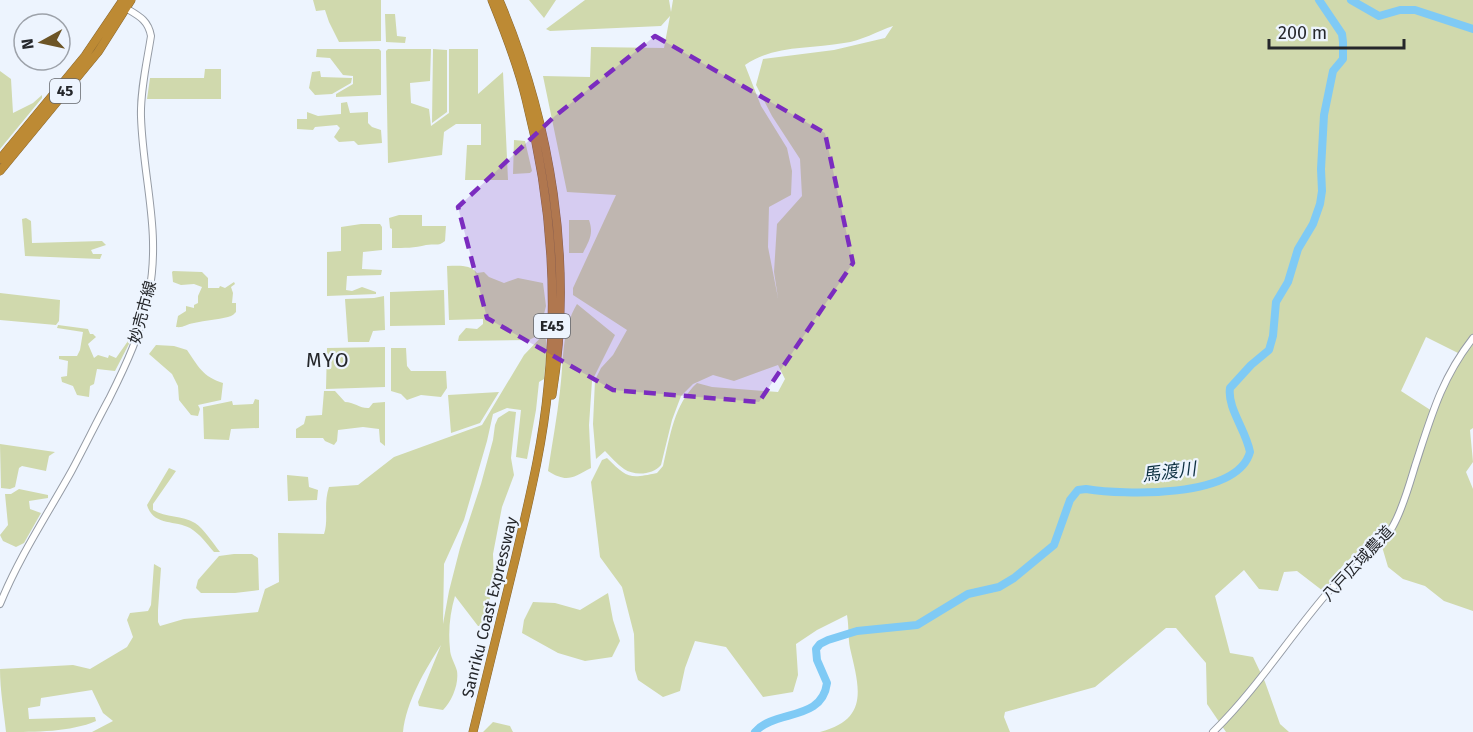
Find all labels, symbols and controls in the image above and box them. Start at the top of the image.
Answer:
north arrow [12,12,72,72]
scale bar [1269,12,1404,50]
text: 200 m [1278,22,1327,44]
text: N [17,37,38,51]
road number: 45 [50,79,80,103]
street label: 妙売市線 [125,279,160,346]
road number: E45 [534,314,570,338]
district label: MYO [306,348,350,372]
water label: 馬渡川 [1141,458,1199,486]
street label: Sanriku Coast Expressway [458,515,521,699]
street label: 八戸広域農道 [1318,522,1397,605]

